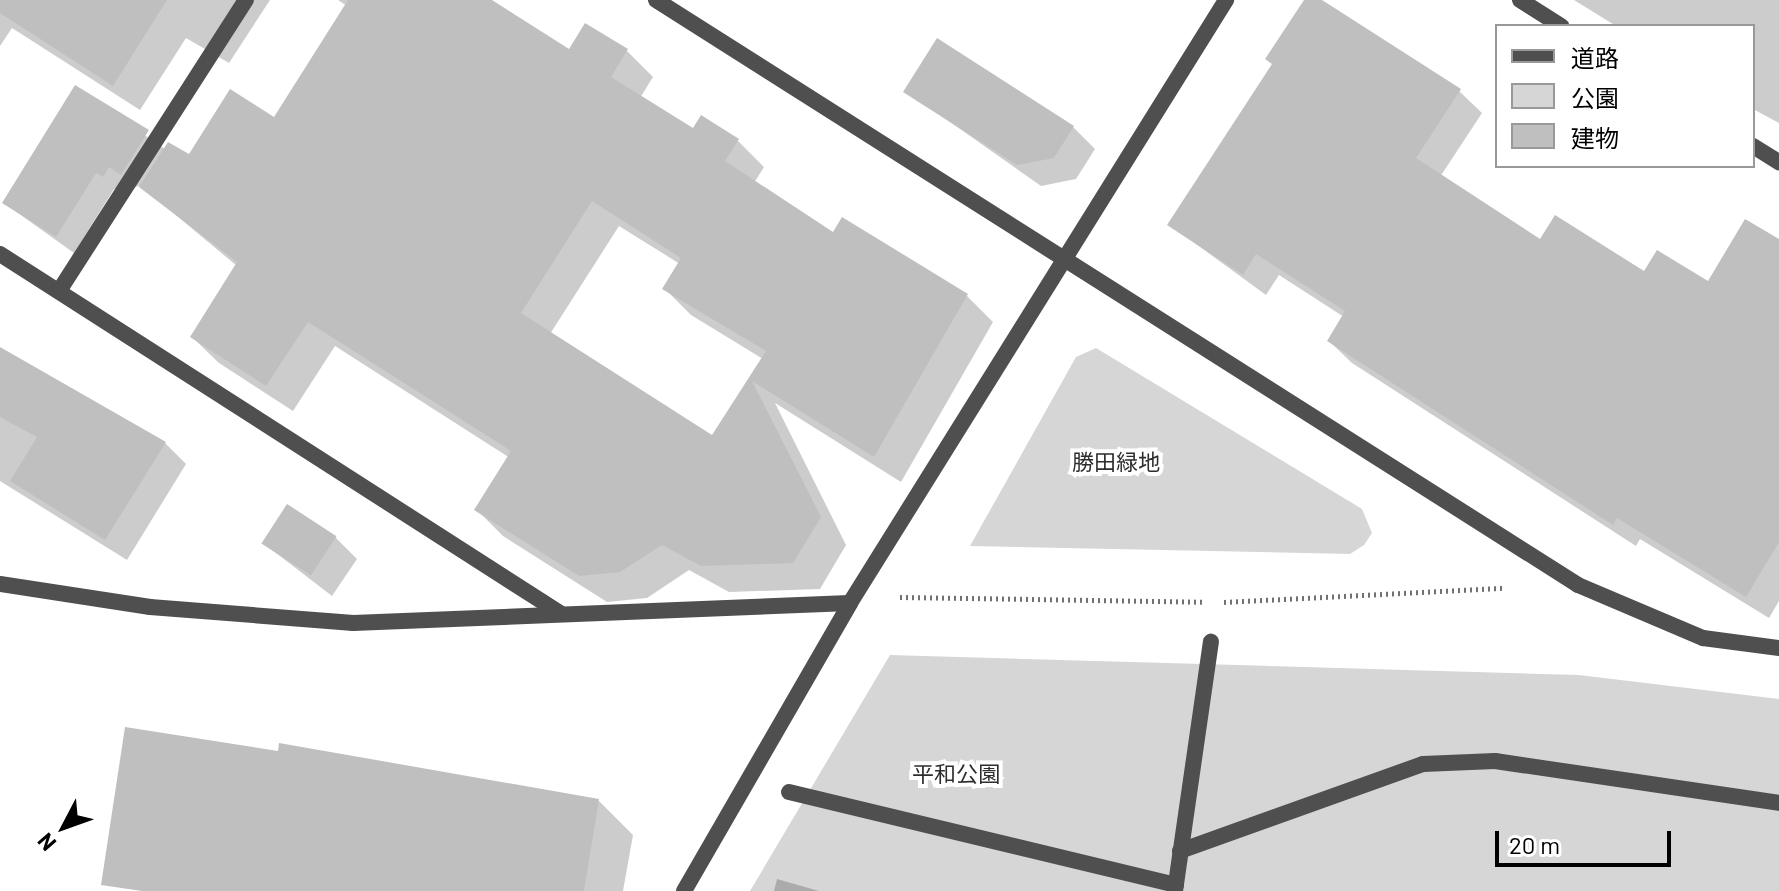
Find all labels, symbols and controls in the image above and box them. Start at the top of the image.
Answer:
legend [1495,24,1755,168]
text: 道路 [1571,43,1619,72]
text: 公園 [1571,83,1619,112]
text: 建物 [1571,123,1619,152]
park label: 勝田緑地 [1072,449,1160,475]
park label: 平和公園 [912,761,1000,787]
north arrow [24,787,104,867]
scale bar [1499,815,1675,865]
text: N [31,829,61,857]
text: 20 m [1509,830,1560,859]

